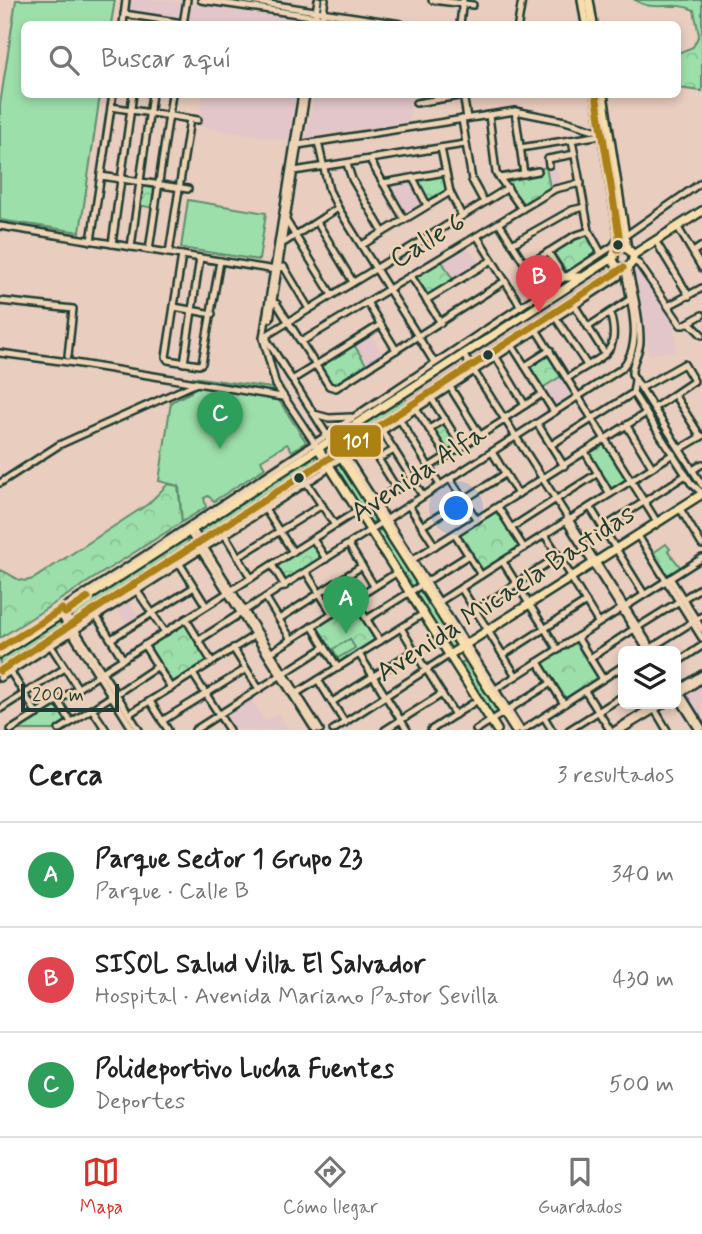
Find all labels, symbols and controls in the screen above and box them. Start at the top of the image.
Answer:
search box [21,21,681,98]
icon: search [45,41,83,79]
text: Buscar aquí [101,43,232,77]
street label: Calle 6 [383,204,473,278]
unlabelled marker [611,238,625,252]
pin: B [516,255,562,313]
unlabelled marker [481,348,495,362]
pin: C [197,391,243,449]
street label: Avenida Alfa [344,416,494,532]
line badge: 101 [329,424,382,458]
text: 101 [343,430,369,455]
unlabelled marker [292,471,306,485]
your location [439,491,473,525]
street label: Avenida Micaela Bastidas [369,496,643,692]
pin: A [323,576,369,634]
map controls [618,646,681,709]
button: layers [618,646,681,709]
scale bar [21,681,119,713]
text: 200 m [32,683,84,708]
text: Cerca [28,756,103,795]
text: 3 resultados [557,761,674,791]
text: Parque Sector 1 Grupo 23 [95,843,363,877]
text: A [43,860,59,890]
text: 340 m [611,860,674,890]
text: Parque · Calle B [95,877,249,907]
text: SISOL Salud Villa El Salvador [95,948,425,982]
text: B [44,965,58,995]
text: 430 m [613,965,674,995]
text: Hospital · Avenida Mariano Pastor Sevilla [95,982,499,1012]
text: Polideportivo Lucha Fuentes [95,1053,394,1087]
text: C [43,1070,59,1100]
text: 500 m [609,1070,674,1100]
text: Deportes [95,1087,185,1117]
tab: Mapa [80,1153,123,1220]
tab: Cómo llegar [283,1153,378,1220]
tab: Guardados [538,1153,622,1220]

